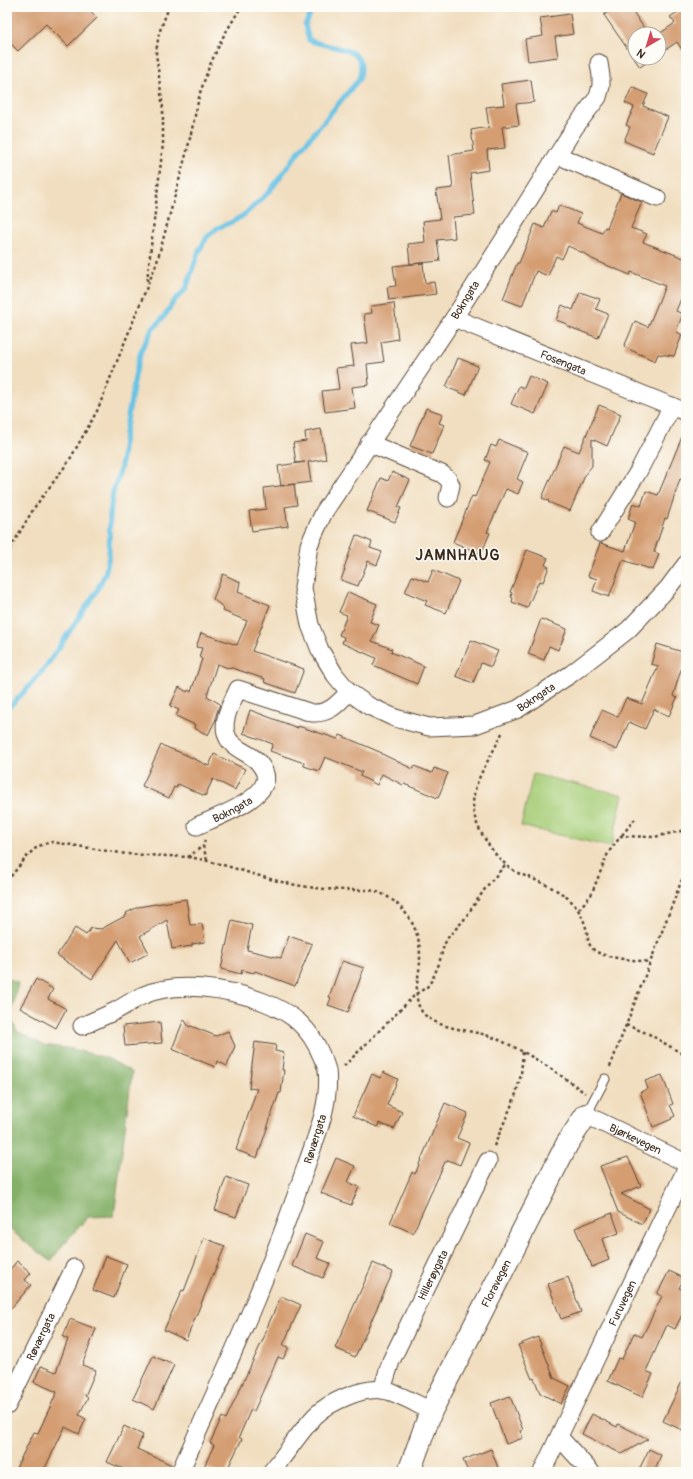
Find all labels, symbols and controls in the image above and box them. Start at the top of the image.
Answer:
north arrow [627,26,667,66]
text: N [634,46,648,61]
street label: Bokngata [449,279,482,322]
street label: Fosengata [538,348,588,378]
district label: JAMNHAUG [416,546,500,565]
street label: Bokngata [515,680,558,715]
street label: Bokngata [211,794,255,826]
street label: Røværgata [301,1113,330,1165]
street label: Bjørkevegen [607,1121,663,1157]
street label: Hillerøygata [416,1248,451,1302]
street label: Floravegen [479,1258,514,1310]
street label: Furuvegen [606,1278,639,1328]
street label: Røværgata [24,1311,58,1363]

